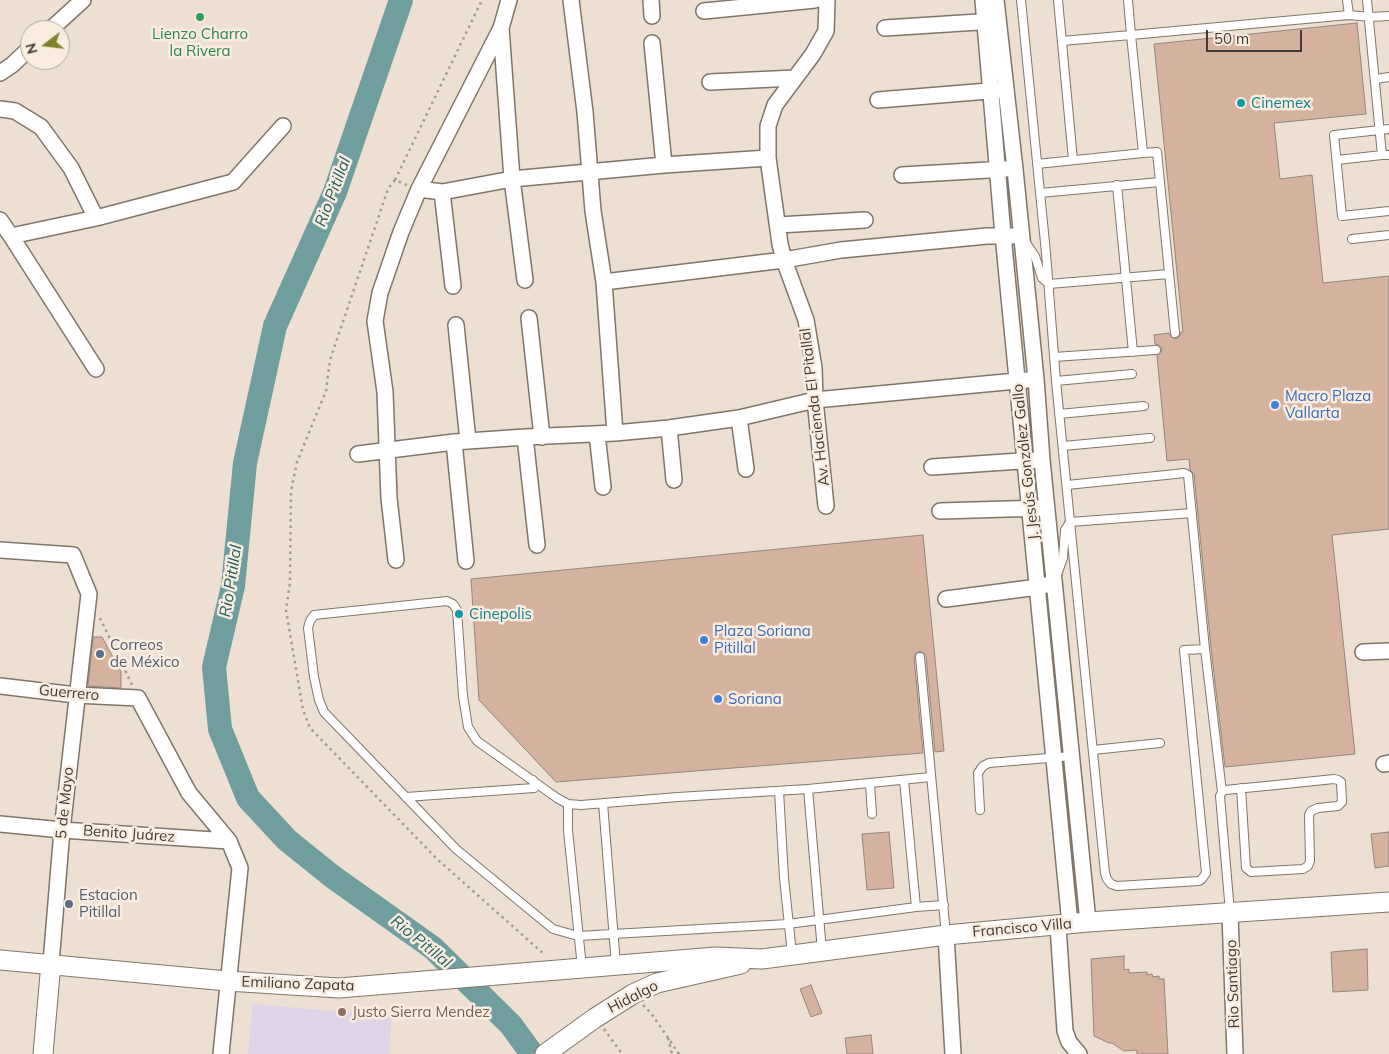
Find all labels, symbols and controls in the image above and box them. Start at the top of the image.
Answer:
marker: Lienzo Charro la Rivera [194,11,206,23]
north arrow [20,20,70,70]
scale bar [1209,20,1305,52]
place label: Lienzo Charro la Rivera [152,25,248,60]
text: 50 m [1214,29,1249,48]
text: N [21,41,42,56]
place label: Cinemex [1251,94,1311,112]
marker: Cinemex [1235,97,1247,109]
water label: Rio Pitillal [311,155,355,229]
street label: Av. Hacienda El Pitallal [796,327,834,487]
street label: J. Jesús González Gallo [1009,383,1043,541]
place label: Macro Plaza Vallarta [1285,387,1371,422]
marker: Macro Plaza Vallarta [1269,399,1281,411]
water label: Rio Pitillal [216,544,246,618]
place label: Cinepolis [469,605,532,623]
marker: Cinepolis [453,608,465,620]
place label: Plaza Soriana Pitillal [714,622,811,657]
marker: Plaza Soriana Pitillal [698,634,710,646]
place label: Correos de México [110,636,179,671]
marker: Correos de México [94,648,106,660]
street label: Guerrero [38,681,100,705]
place label: Soriana [728,690,782,708]
marker: Soriana [712,693,724,705]
street label: 5 de Mayo [52,766,78,840]
street label: Benito Juárez [82,822,176,846]
place label: Estacion Pitillal [79,886,138,921]
marker: Estacion Pitillal [63,898,75,910]
water label: Rio Pitillal [387,912,455,972]
street label: Francisco Villa [972,915,1072,941]
street label: Rio Santiago [1222,939,1244,1029]
street label: Emiliano Zapata [241,973,355,995]
street label: Hidalgo [605,977,661,1017]
place label: Justo Sierra Mendez [352,1003,490,1021]
marker: Justo Sierra Mendez [336,1006,348,1018]

